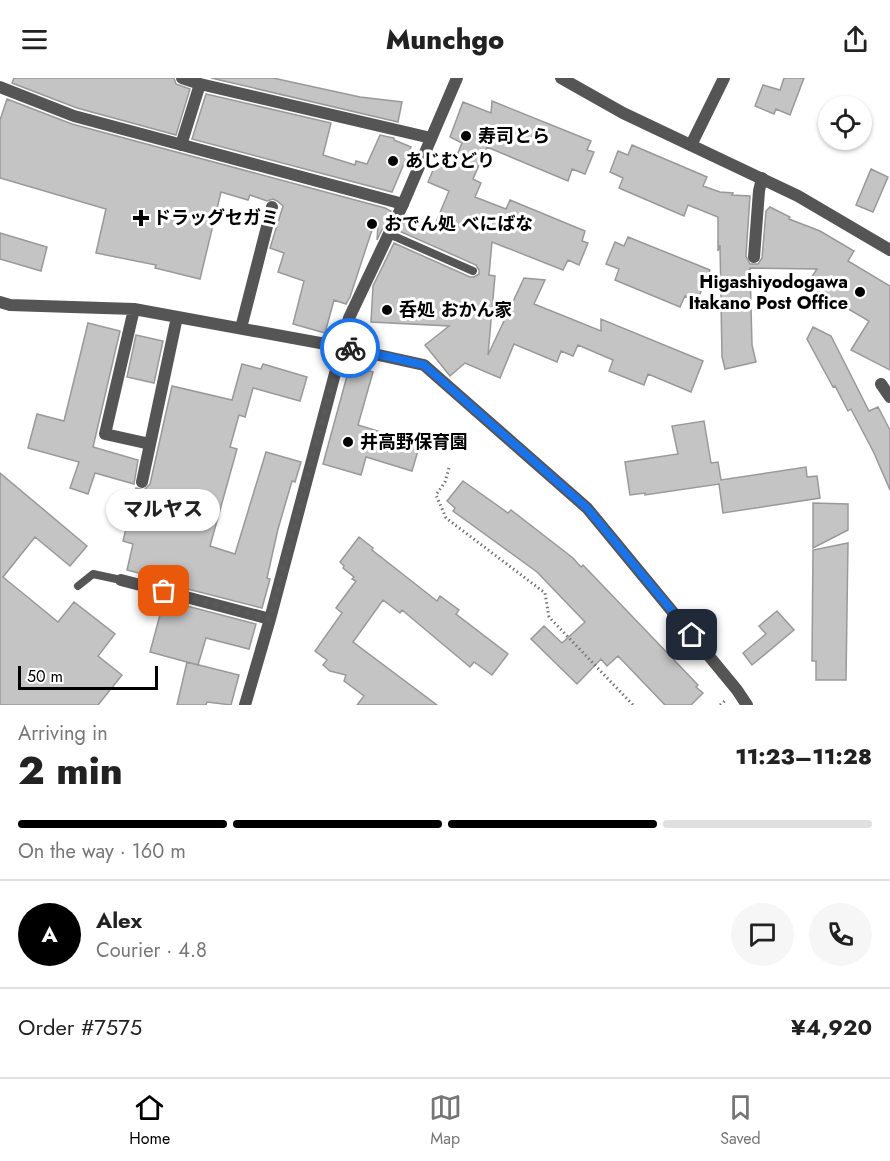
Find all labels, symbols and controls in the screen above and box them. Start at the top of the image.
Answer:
text: Munchgo [386,20,504,59]
icon: menu [18,23,51,56]
icon: share [839,23,872,56]
map controls [818,96,872,150]
button: locate [818,96,872,150]
place label: 寿司とら [478,123,550,149]
marker: 寿司とら [459,129,473,143]
place label: あじむどり [405,148,495,174]
marker: あじむどり [386,154,400,168]
place label: ドラッグセガミ [153,205,279,231]
marker: ドラッグセガミ [134,211,148,225]
place label: おでん処 べにばな [384,211,533,237]
marker: おでん処 べにばな [365,217,379,231]
place label: Higashiyodogawa Itakano Post Office [688,269,848,316]
marker: Higashiyodogawa Itakano Post Office [853,285,867,299]
place label: 呑処 おかん家 [399,297,512,323]
marker: 呑処 おかん家 [380,303,394,317]
courier [320,318,380,378]
icon: bike [334,332,367,365]
place label: 井高野保育園 [360,429,468,455]
marker: 井高野保育園 [341,435,355,449]
callout: マルヤス [107,489,221,531]
text: マルヤス [123,495,203,524]
pin [138,565,189,616]
icon: bag [147,574,180,607]
pin [666,609,717,660]
icon: home [675,618,708,651]
scale bar [18,663,158,690]
text: 50 m [27,665,63,688]
text: Arriving in [18,719,108,748]
text: 11:23–11:28 [735,740,872,772]
text: 2 min [18,742,123,799]
text: On the way · 160 m [18,837,186,866]
button: chat [731,903,794,966]
button: phone [809,903,872,966]
text: Alex [96,904,142,936]
text: A [41,918,58,950]
text: Courier · 4.8 [96,936,207,965]
text: Order #7575 [18,1011,142,1043]
text: ¥4,920 [791,1011,872,1043]
tab: Home [129,1091,170,1150]
tab: Map [429,1091,462,1150]
tab: Saved [720,1091,761,1150]

